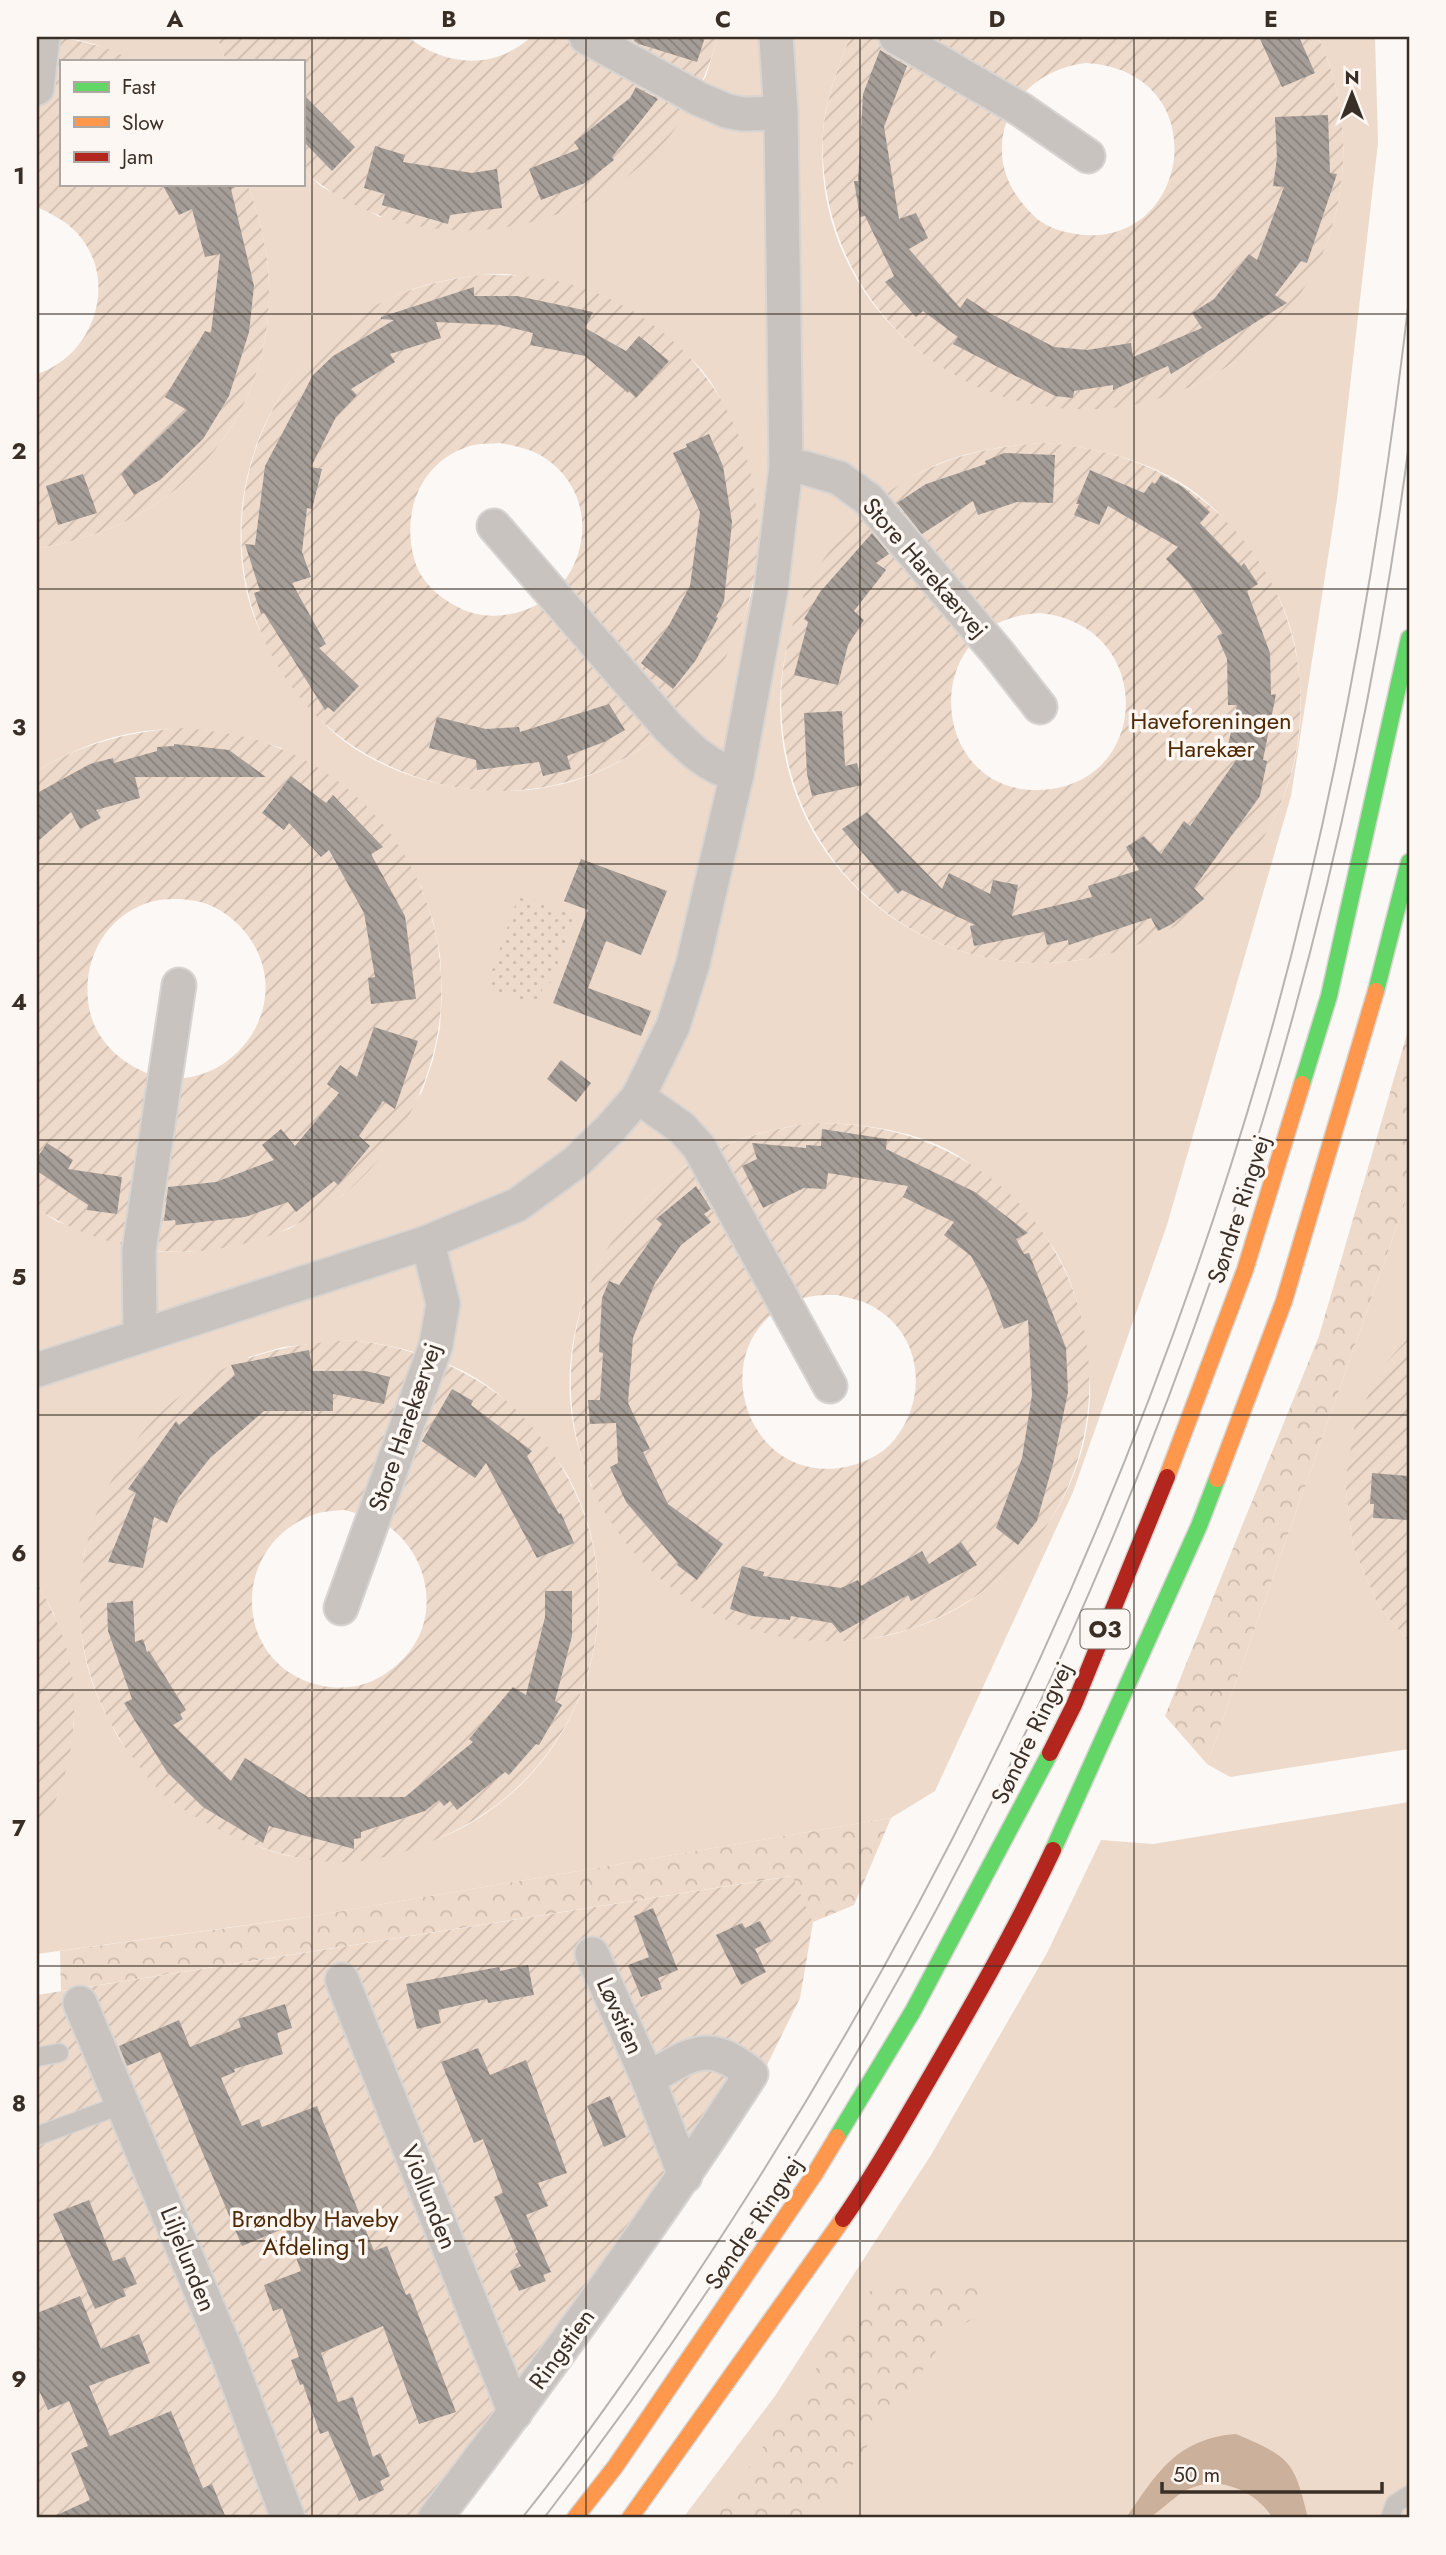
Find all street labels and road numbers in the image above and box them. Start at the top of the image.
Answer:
street label: Store Harekærvej [854,490,996,646]
street label: Søndre Ringvej [1198,1130,1279,1288]
street label: Store Harekærvej [359,1338,450,1516]
road number: O3 [1080,1610,1130,1648]
street label: Søndre Ringvej [982,1656,1081,1810]
street label: Løvstien [588,1972,653,2060]
street label: Viollunden [393,2139,466,2254]
street label: Søndre Ringvej [696,2149,811,2297]
street label: Liljelunden [152,2201,225,2316]
street label: Ringstien [520,2301,603,2396]

